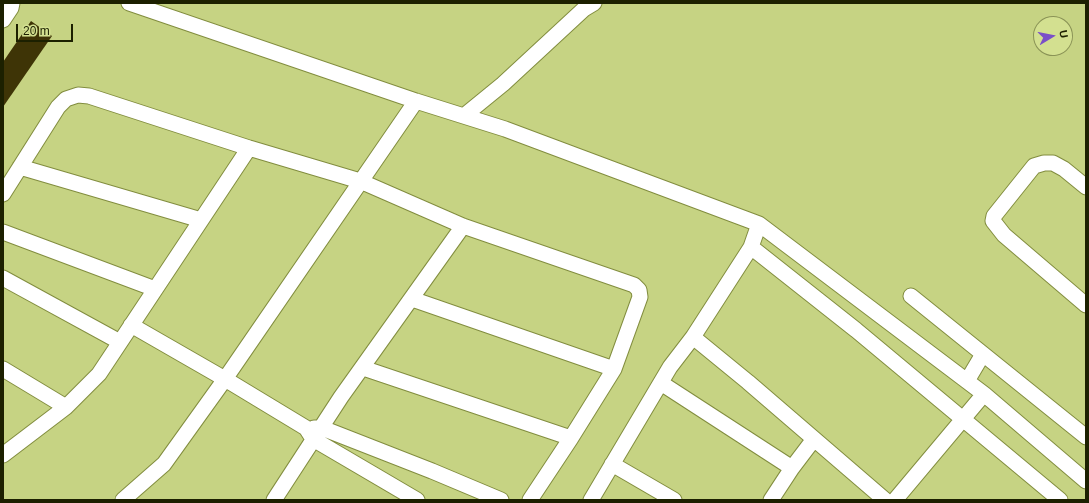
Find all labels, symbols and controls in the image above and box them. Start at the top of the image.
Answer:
scale bar [18,16,75,42]
north arrow [1033,16,1073,56]
text: 20 m [23,24,50,38]
text: U [1057,29,1070,39]

